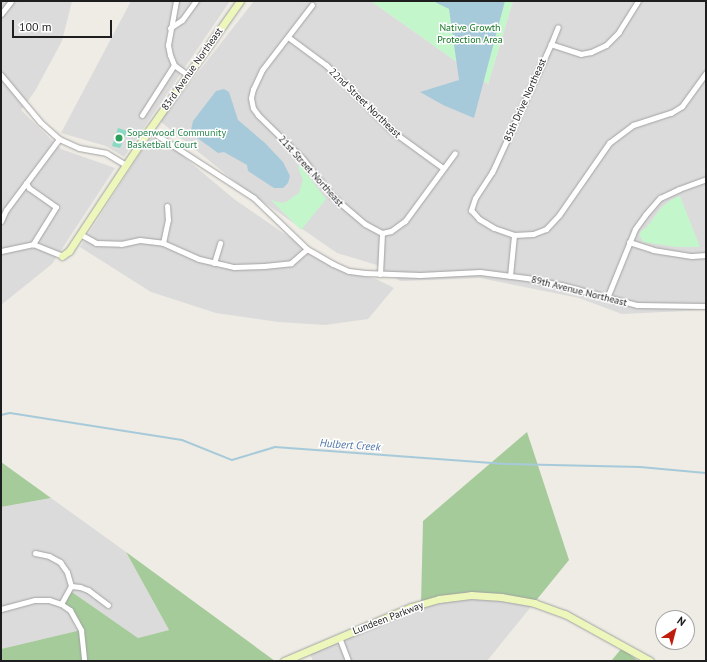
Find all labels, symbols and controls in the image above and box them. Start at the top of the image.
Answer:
scale bar [14,12,114,38]
text: 100 m [19,19,52,34]
park label: Native Growth Protection Area [437,21,503,44]
street label: 83rd Avenue Northeast [159,25,225,113]
street label: 85th Drive Northeast [501,57,549,143]
street label: 22nd Street Northeast [327,66,403,140]
place label: Soperwood Community Basketball Court [127,126,226,150]
marker: Soperwood Community Basketball Court [114,133,124,143]
street label: 21st Street Northeast [276,133,346,209]
street label: 89th Avenue Northeast [530,273,628,309]
water label: Hulbert Creek [319,436,381,454]
street label: Lundeen Parkway [351,599,425,637]
north arrow [655,610,695,650]
text: N [674,613,689,629]

